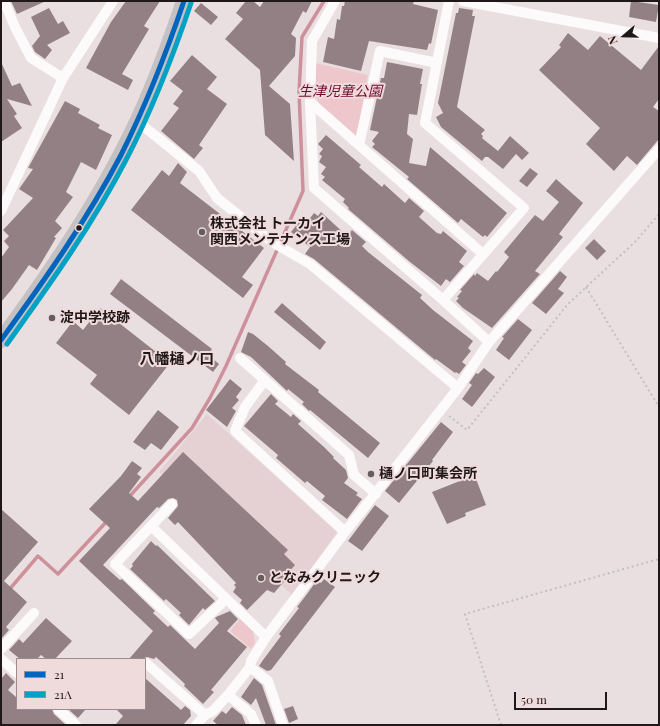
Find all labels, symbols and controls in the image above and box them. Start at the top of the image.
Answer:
north arrow [604,16,644,56]
text: N [604,34,621,47]
park label: 生津児童公園 [298,84,382,100]
place label: 株式会社 トーカイ 関西メンテナンス工場 [210,216,350,248]
unlabelled marker [74,223,84,233]
marker: 株式会社 トーカイ 関西メンテナンス工場 [197,227,207,237]
place label: 淀中学校跡 [60,310,130,326]
marker: 淀中学校跡 [47,313,57,323]
district label: 八幡樋ノ口 [140,350,214,368]
place label: 樋ノ口町集会所 [379,466,477,482]
marker: 樋ノ口町集会所 [366,469,376,479]
place label: となみクリニック [269,570,381,586]
marker: となみクリニック [256,573,266,583]
legend [16,658,146,710]
text: 21 [54,666,64,682]
scale bar [516,684,609,710]
text: 21A [54,686,72,702]
text: 50 m [521,691,547,707]

